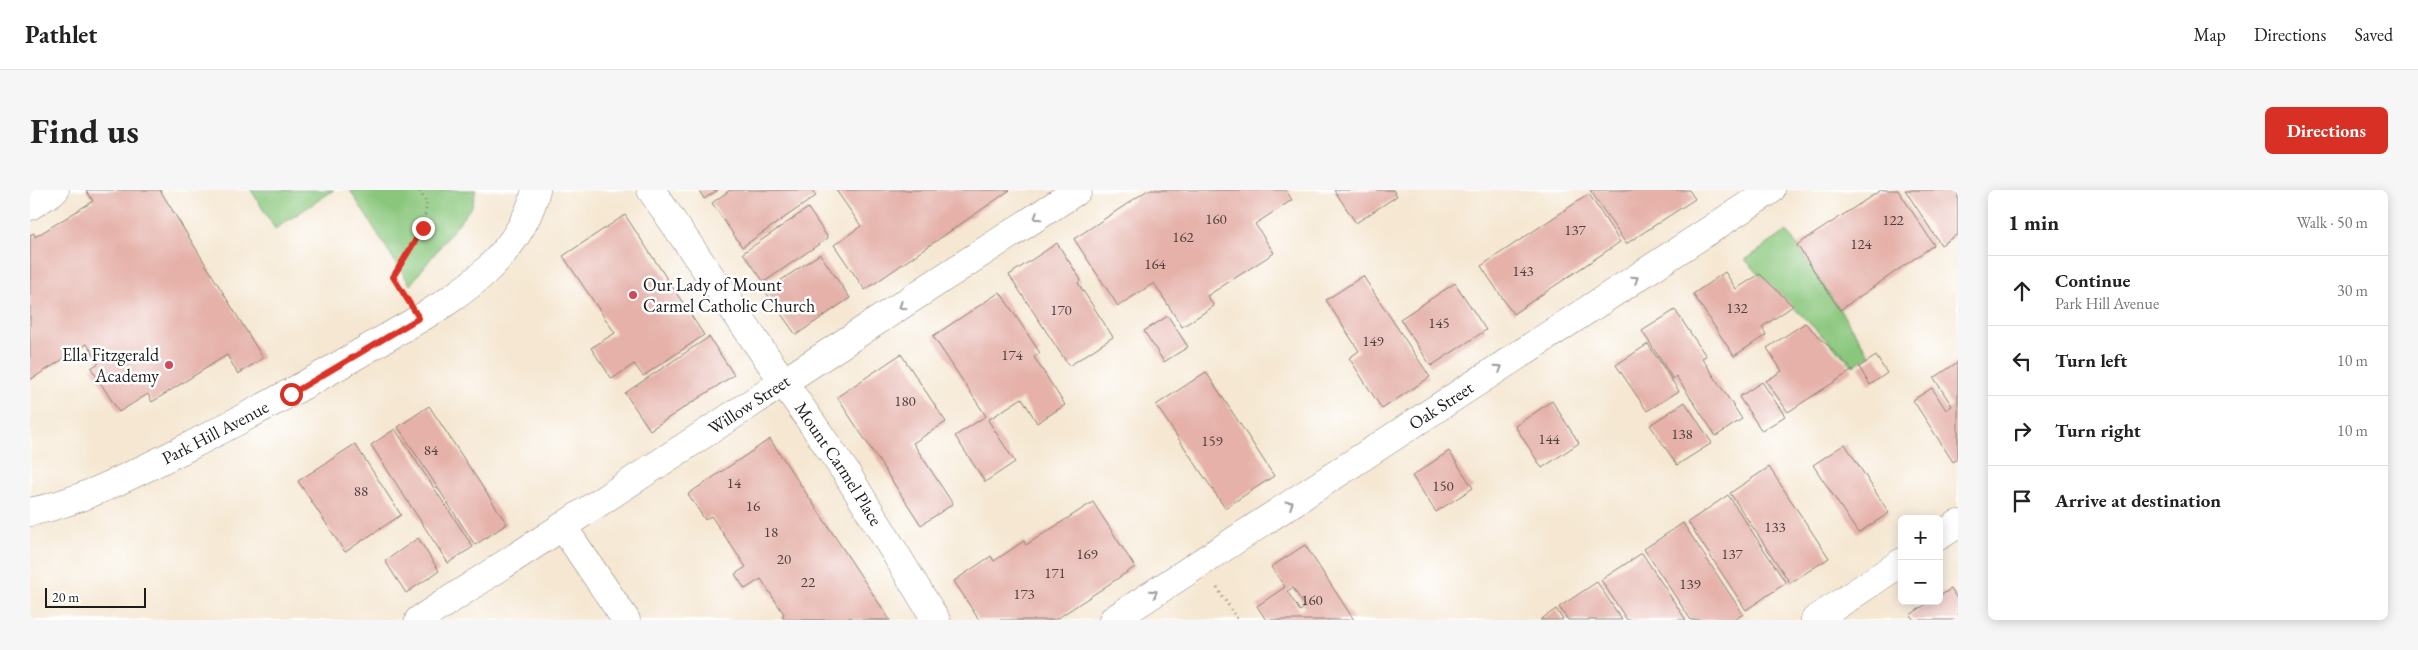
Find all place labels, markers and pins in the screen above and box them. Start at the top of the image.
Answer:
place label: Our Lady of Mount Carmel Catholic Church [643,273,815,317]
marker: Our Lady of Mount Carmel Catholic Church [627,289,639,301]
place label: Ella Fitzgerald Academy [62,343,160,387]
marker: Ella Fitzgerald Academy [163,359,175,371]

